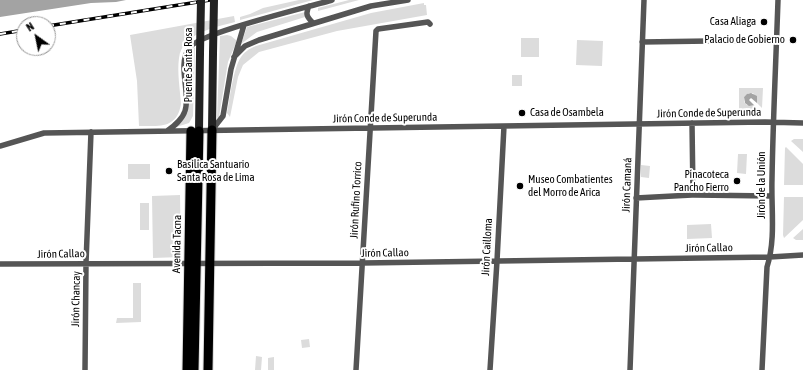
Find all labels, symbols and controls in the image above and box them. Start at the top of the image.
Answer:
place label: Casa Aliaga [710,15,756,29]
north arrow [16,16,56,56]
marker: Casa Aliaga [759,17,769,27]
text: N [24,20,36,34]
street label: Puente Santa Rosa [182,27,196,103]
place label: Palacio de Gobierno [704,33,785,47]
marker: Palacio de Gobierno [788,35,798,45]
street label: Jirón Conde de Superunda [657,105,761,121]
place label: Casa de Osambela [530,106,604,120]
marker: Casa de Osambela [517,108,527,118]
street label: Jirón Conde de Superunda [333,110,437,126]
street label: Jirón de la Unión [755,151,769,219]
street label: Jirón Camaná [619,157,635,213]
place label: Basílica Santuario Santa Rosa de Lima [177,158,255,184]
street label: Jirón Rufino Torrico [347,161,365,239]
marker: Basílica Santuario Santa Rosa de Lima [164,166,174,176]
place label: Pinacoteca Pancho Fierro [674,168,729,194]
place label: Museo Combatientes del Morro de Arica [528,173,613,199]
marker: Pinacoteca Pancho Fierro [732,176,742,186]
marker: Museo Combatientes del Morro de Arica [515,181,525,191]
street label: Avenida Tacna [170,215,184,273]
street label: Jirón Cailloma [479,218,495,276]
street label: Jirón Callao [685,241,733,255]
street label: Jirón Callao [361,246,409,260]
street label: Jirón Callao [37,247,85,261]
street label: Jirón Chancay [69,271,83,327]

